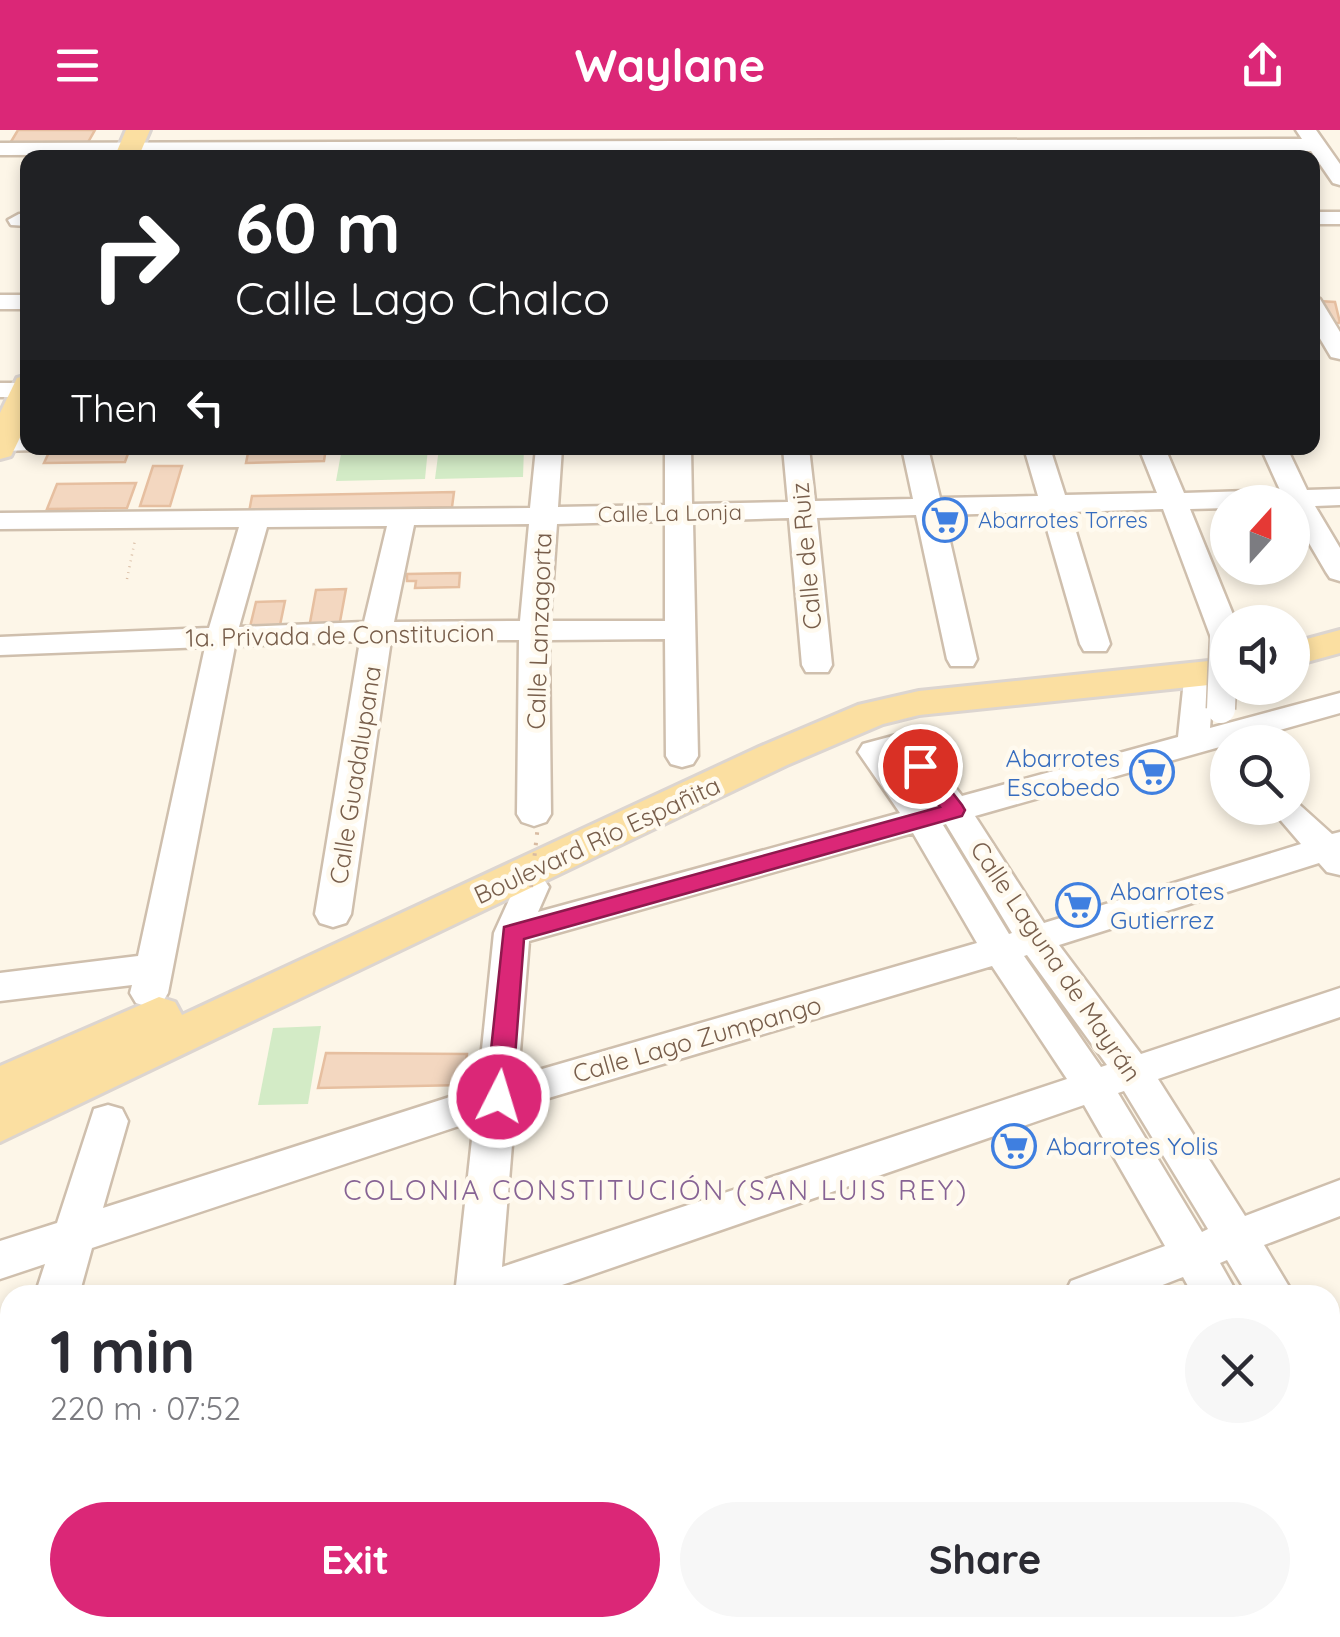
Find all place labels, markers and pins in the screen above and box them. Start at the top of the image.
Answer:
supermarket icon: Abarrotes Torres [922,497,968,543]
place label: Abarrotes Torres [978,506,1148,534]
pin [878,724,963,809]
place label: Abarrotes Escobedo [1006,742,1120,802]
supermarket icon: Abarrotes Escobedo [1129,749,1175,795]
place label: Abarrotes Gutierrez [1110,875,1224,935]
supermarket icon: Abarrotes Gutierrez [1055,882,1101,928]
supermarket icon: Abarrotes Yolis [991,1123,1037,1169]
place label: Abarrotes Yolis [1046,1130,1218,1161]

